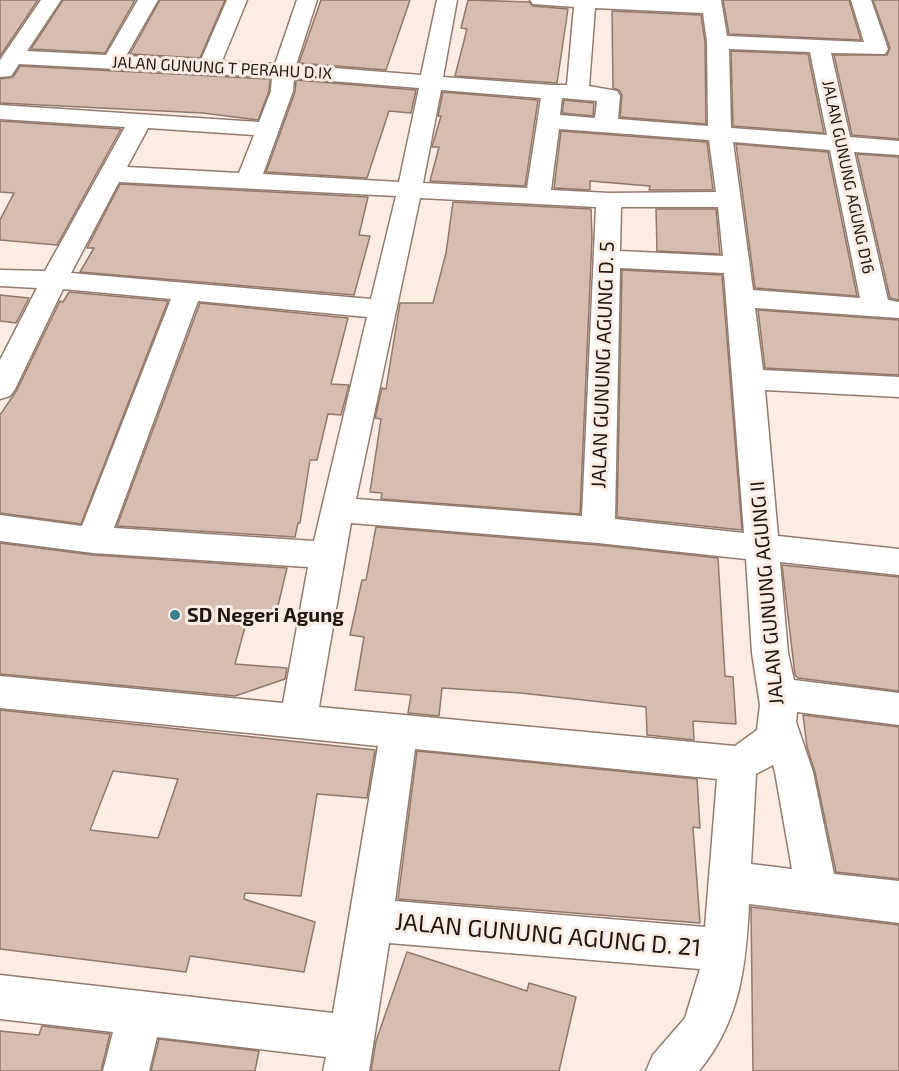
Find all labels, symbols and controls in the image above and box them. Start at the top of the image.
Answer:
street label: JALAN GUNUNG T PERAHU D.IX [112,53,332,83]
street label: JALAN GUNUNG AGUNG D16 [818,78,878,276]
street label: JALAN GUNUNG AGUNG D. 5 [587,241,619,489]
street label: JALAN GUNUNG AGUNG II [745,480,789,706]
place label: SD Negeri Agung [187,603,344,627]
marker: SD Negeri Agung [168,608,182,622]
street label: JALAN GUNUNG AGUNG D. 21 [394,907,702,963]

